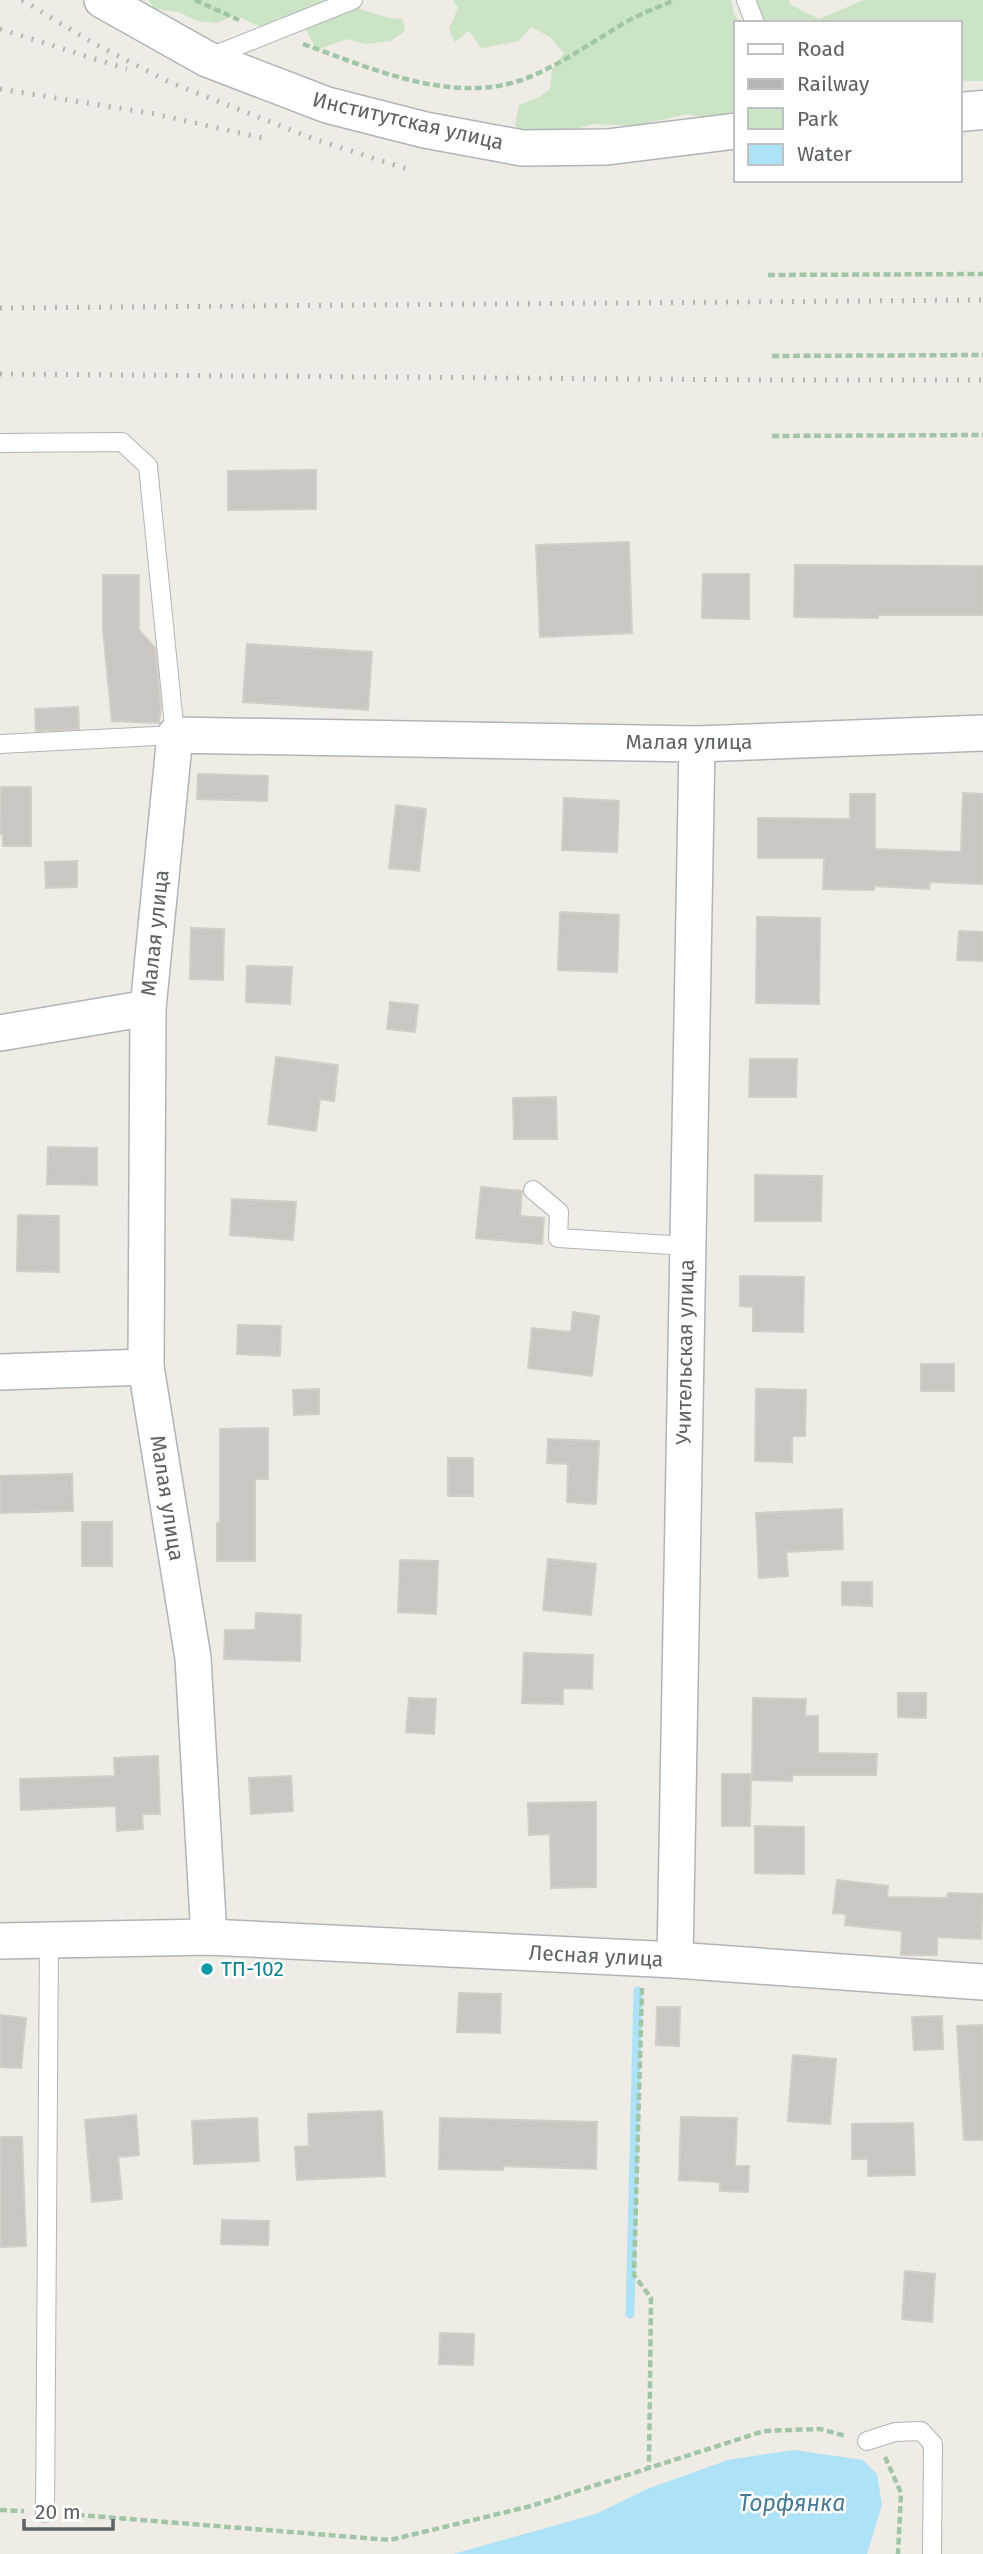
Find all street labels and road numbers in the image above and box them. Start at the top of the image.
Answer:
street label: Институтская улица [310,86,506,156]
street label: Малая улица [626,729,752,755]
street label: Малая улица [135,869,175,997]
street label: Учительская улица [670,1259,700,1445]
street label: Малая улица [144,1433,190,1563]
street label: Лесная улица [528,1939,664,1973]

